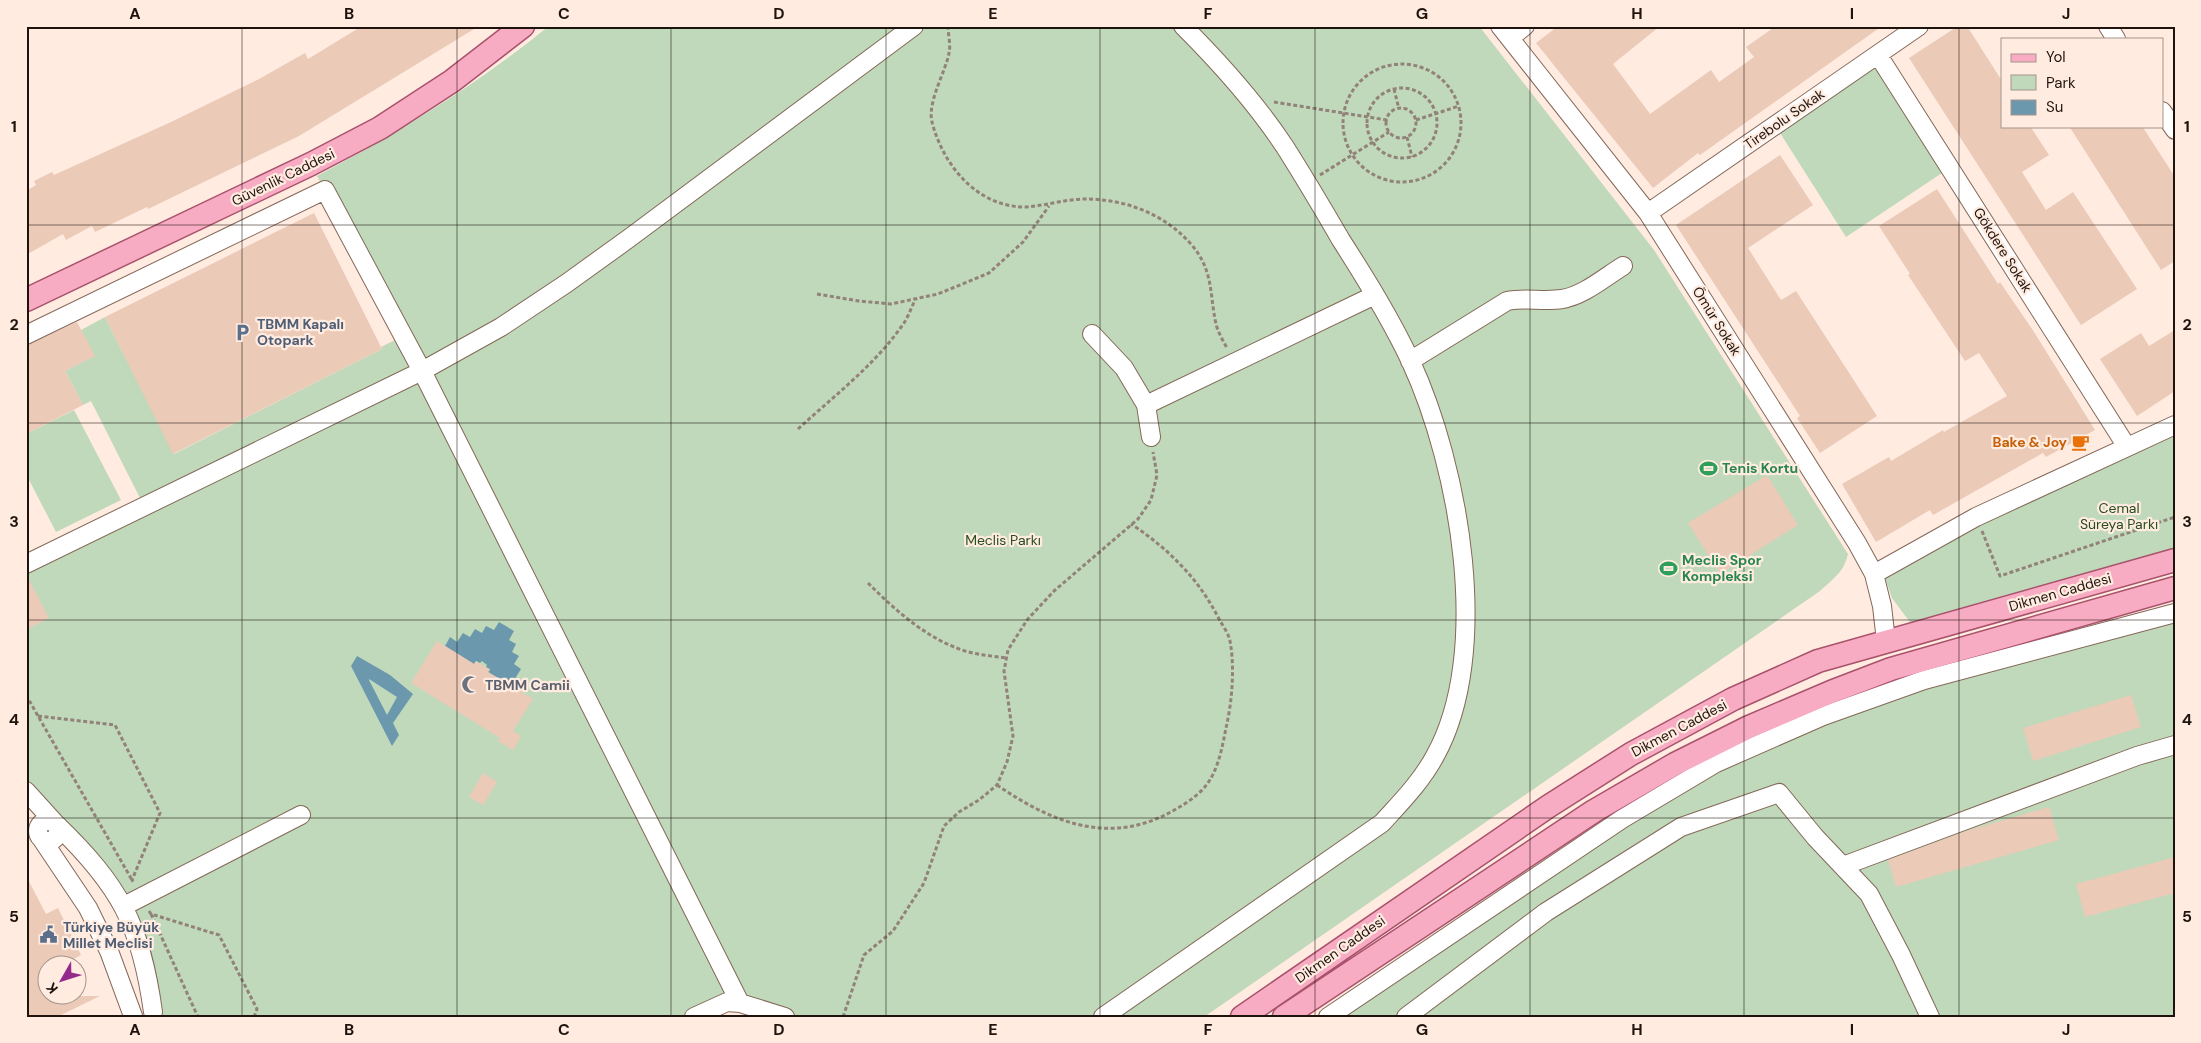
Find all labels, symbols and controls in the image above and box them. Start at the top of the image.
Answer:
text: A [129,3,141,24]
text: B [344,3,354,24]
text: C [558,3,570,24]
text: D [773,3,785,24]
text: E [988,3,998,24]
text: F [1204,3,1213,24]
text: G [1416,3,1428,24]
text: H [1631,3,1643,24]
text: I [1850,3,1854,24]
text: J [2062,3,2070,24]
legend [2001,38,2164,128]
text: Yol [2046,47,2066,67]
text: Park [2046,73,2076,93]
street label: Tirebolu Sokak [1740,85,1828,153]
text: Su [2046,97,2063,117]
text: 1 [11,116,17,137]
text: 1 [2184,116,2190,137]
street label: Güvenlik Caddesi [229,144,337,210]
street label: Gökdere Sokak [1970,204,2036,296]
street label: Ömür Sokak [1689,283,1745,359]
text: 2 [9,314,19,335]
text: 2 [2182,314,2192,335]
place label: TBMM Kapalı Otopark [257,315,344,349]
parking icon: TBMM Kapalı Otopark [233,322,253,342]
cafe icon: Bake & Joy [2071,432,2091,452]
place label: Bake & Joy [1992,433,2068,451]
sports icon: Tenis Kortu [1698,458,1718,478]
place label: Tenis Kortu [1722,459,1798,477]
park label: Cemal Süreya Parkı [2080,499,2158,533]
text: 3 [9,511,19,532]
text: 3 [2182,511,2192,532]
park label: Meclis Parkı [965,531,1041,549]
place label: Meclis Spor Kompleksi [1682,551,1762,585]
sports icon: Meclis Spor Kompleksi [1658,558,1678,578]
street label: Dikmen Caddesi [2007,569,2113,615]
mosque icon: TBMM Camii [461,675,481,695]
place label: TBMM Camii [485,676,570,694]
street label: Dikmen Caddesi [1628,695,1730,761]
text: 4 [9,709,19,730]
text: 4 [2182,709,2192,730]
text: 5 [9,906,19,927]
text: 5 [2182,906,2192,927]
street label: Dikmen Caddesi [1292,911,1388,987]
place label: Türkiye Büyük Millet Meclisi [63,918,159,952]
public building icon: Türkiye Büyük Millet Meclisi [39,925,59,945]
north arrow [38,956,88,1006]
text: K [42,979,62,997]
text: A [129,1019,141,1040]
text: B [344,1019,354,1040]
text: C [558,1019,570,1040]
text: D [773,1019,785,1040]
text: E [988,1019,998,1040]
text: F [1204,1019,1213,1040]
text: G [1416,1019,1428,1040]
text: H [1631,1019,1643,1040]
text: I [1850,1019,1854,1040]
text: J [2062,1019,2070,1040]

